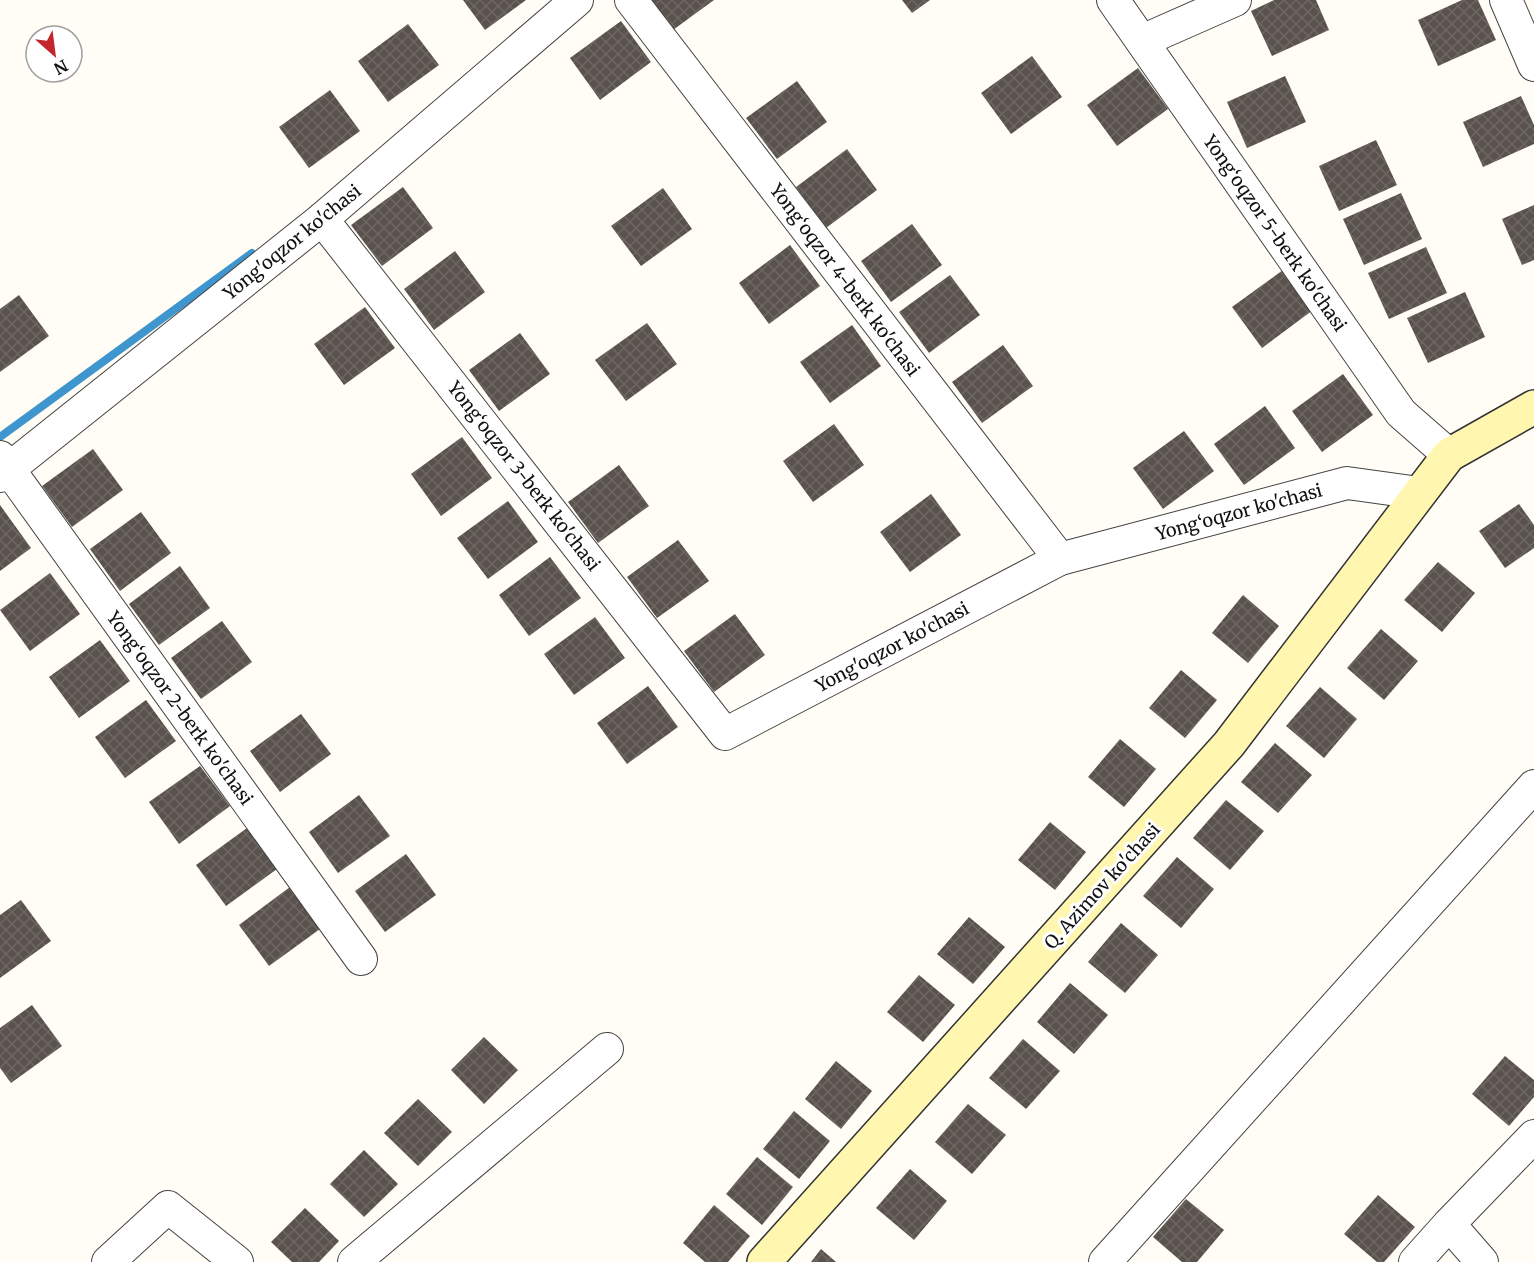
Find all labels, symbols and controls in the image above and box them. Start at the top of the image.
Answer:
north arrow [24,24,84,84]
text: N [50,55,71,79]
street label: Yong‘oqzor 5-berk ko'chasi [1198,130,1352,336]
street label: Yong‘oqzor 4-berk ko'chasi [765,178,925,381]
street label: Yong'oqzor ko'chasi [218,179,366,305]
street label: Yong‘oqzor 3-berk ko'chasi [442,376,605,576]
street label: Yong‘oqzor ko'chasi [1152,479,1325,546]
street label: Yong'oqzor ko'chasi [810,597,973,698]
street label: Yong‘oqzor 2-berk ko'chasi [101,606,258,809]
street label: Q. Azimov ko'chasi [1039,818,1165,954]

